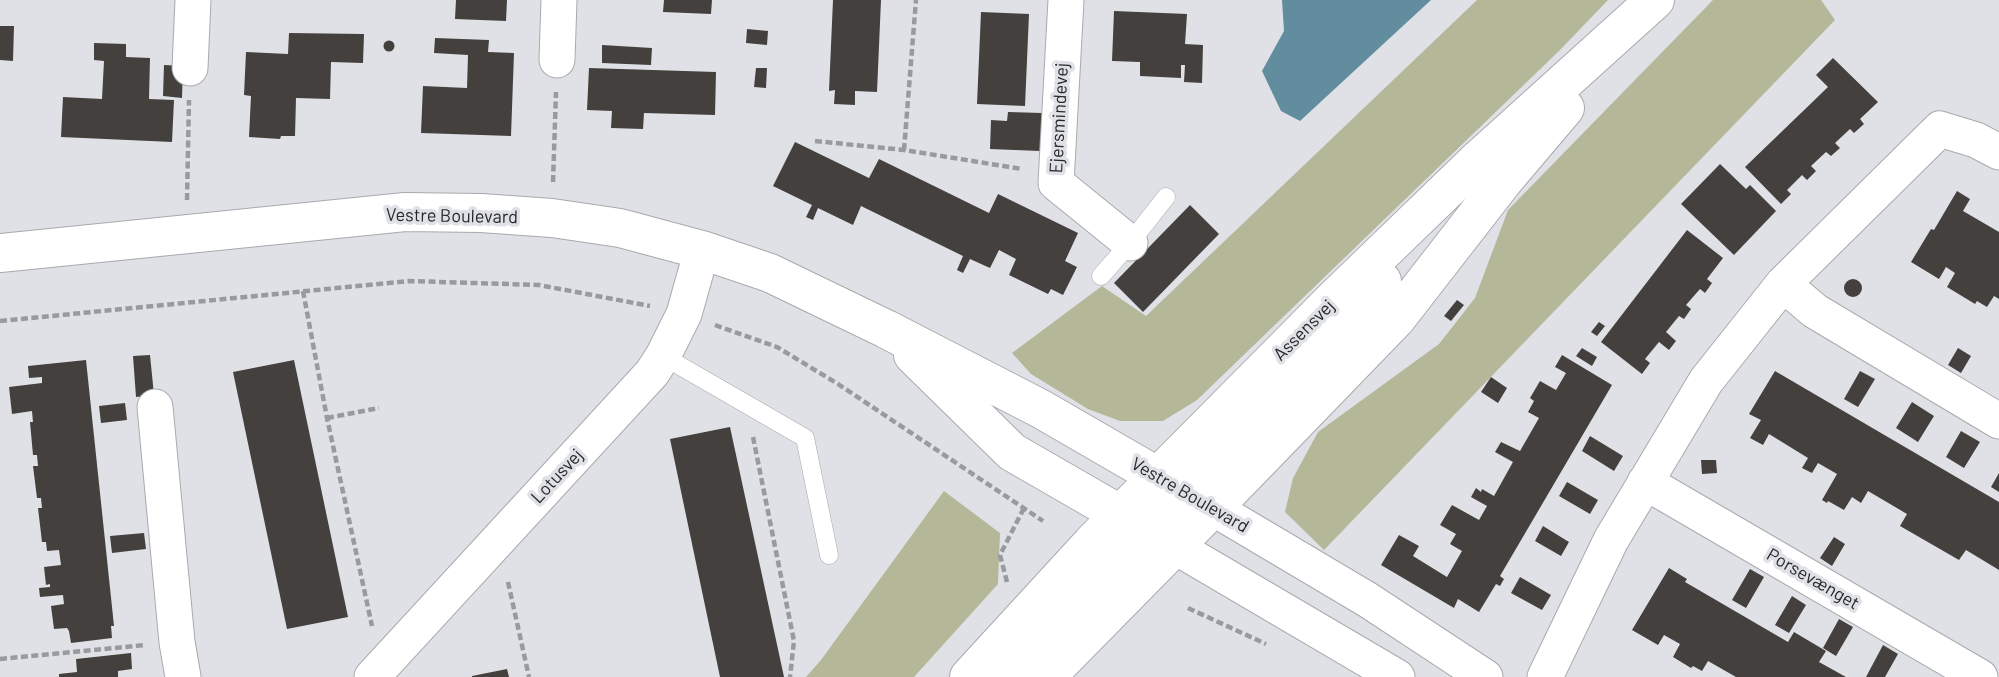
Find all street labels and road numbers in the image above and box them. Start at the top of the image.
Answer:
street label: Ejersmindevej [1045,62,1073,174]
street label: Vestre Boulevard [386,204,518,228]
street label: Assensvej [1269,295,1339,365]
street label: Lotusvej [526,444,588,508]
street label: Vestre Boulevard [1127,453,1253,537]
street label: Porsevænget [1763,544,1863,614]

